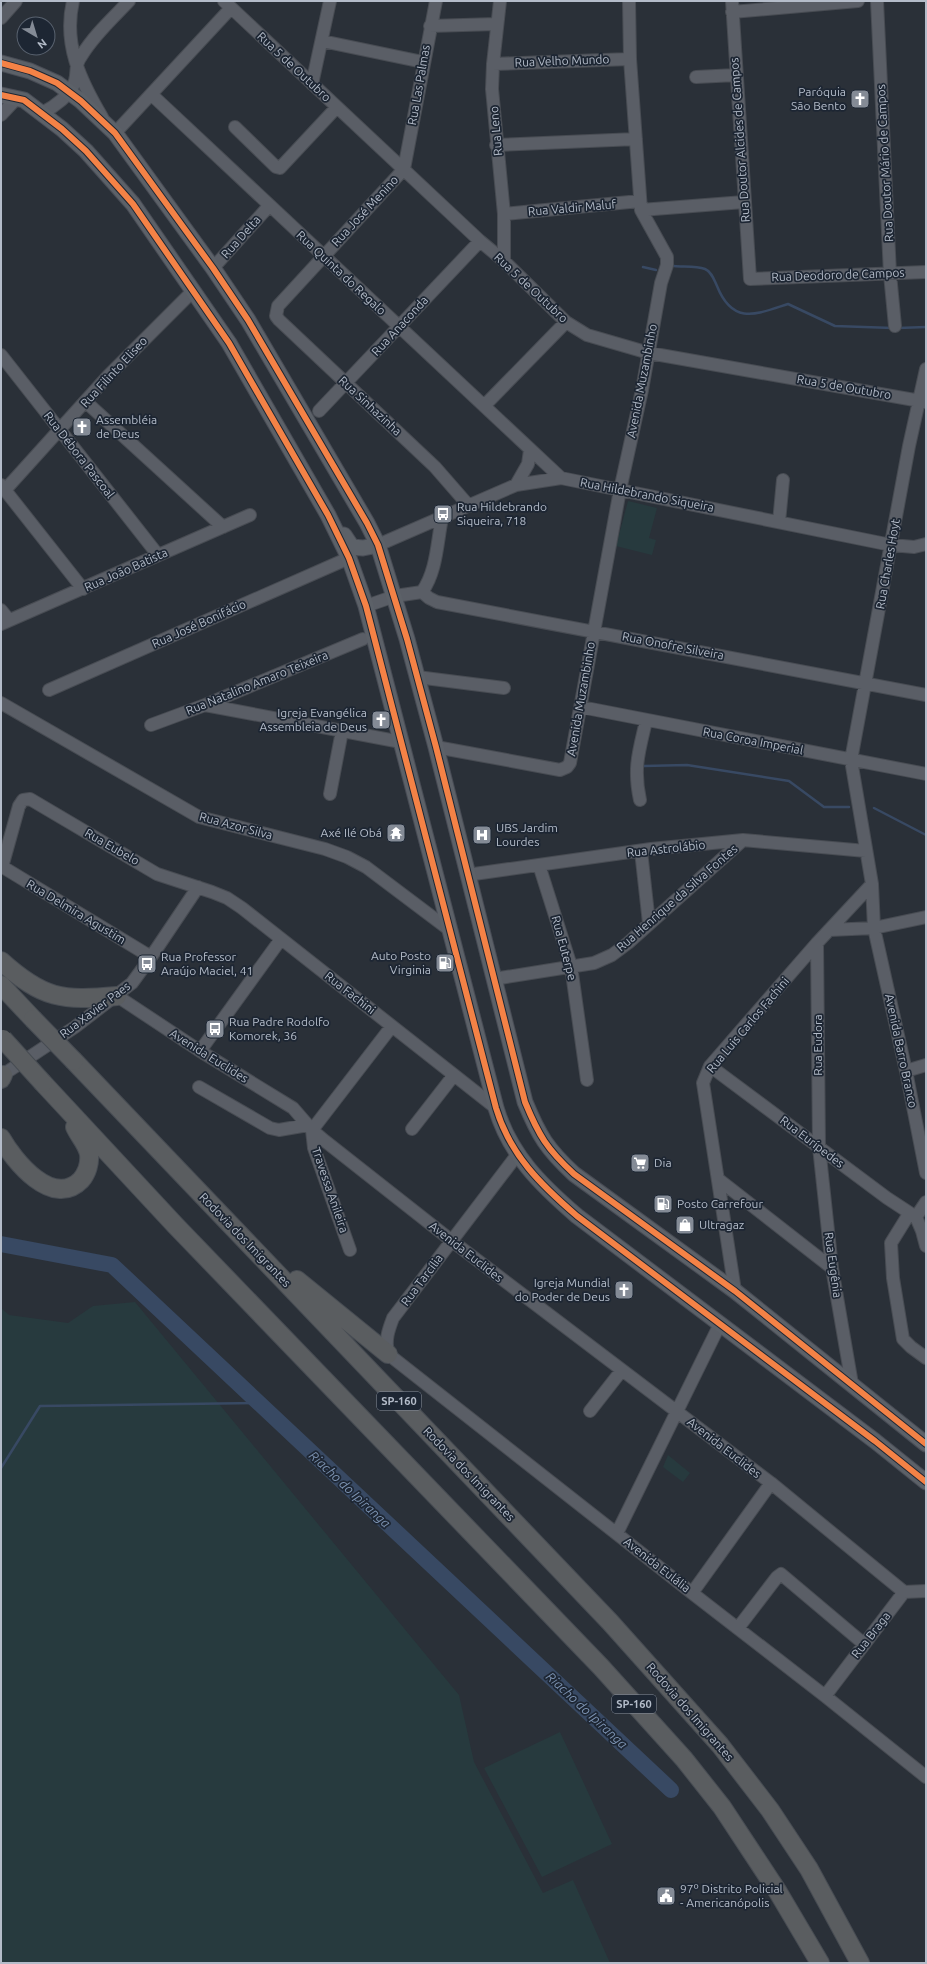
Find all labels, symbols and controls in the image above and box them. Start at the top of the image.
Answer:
north arrow [16,16,56,56]
street label: Rua 5 de Outubro [255,29,334,104]
text: N [35,37,49,51]
street label: Rua Las Palmas [405,44,432,126]
street label: Rua Velho Mundo [514,52,610,69]
street label: Rua Doutor Alcides de Campos [727,57,752,223]
street label: Rua Doutor Mário de Campos [874,84,895,242]
place label: Paróquia São Bento [791,85,846,112]
church icon: Paróquia São Bento [849,88,871,110]
street label: Rua Leno [487,106,504,156]
street label: Rua José Menino [329,173,401,249]
street label: Rua Valdir Maluf [527,197,617,218]
street label: Rua Delta [218,213,263,260]
street label: Rua Quinta do Regalo [294,228,389,317]
street label: Rua 5 de Outubro [492,250,571,325]
street label: Rua Deodoro de Campos [771,266,905,283]
street label: Rua Anaconda [369,293,431,358]
street label: Avenida Muzambinho [624,323,659,439]
street label: Rua Filinto Eliseo [78,334,150,410]
street label: Rua 5 de Outubro [796,372,892,401]
street label: Rua Sinhazinha [336,373,404,438]
street label: Rua Débora Pascoal [42,409,117,501]
place label: Assembléia de Deus [96,413,157,440]
church icon: Assembléia de Deus [71,416,93,438]
street label: Rua Hildebrando Siqueira [579,475,715,514]
place label: Rua Hildebrando Siqueira, 718 [457,500,547,527]
bus stop icon: Rua Hildebrando Siqueira, 718 [432,503,454,525]
street label: Rua Charles Hoyt [873,517,902,610]
street label: Rua João Batista [82,545,169,594]
street label: Rua José Bonifácio [150,597,248,650]
street label: Rua Onofre Silveira [621,629,725,662]
street label: Avenida Muzambinho [564,641,597,757]
street label: Rua Natalino Amaro Teixeira [184,648,330,717]
place label: Igreja Evangélica Assembleia de Deus [259,706,367,733]
church icon: Igreja Evangélica Assembleia de Deus [370,709,392,731]
street label: Rua Coroa Imperial [702,724,804,757]
street label: Rua Azor Silva [198,809,274,842]
place label: UBS Jardim Lourdes [496,821,558,848]
temple icon: Axé Ilé Obá [385,822,407,844]
hospital icon: UBS Jardim Lourdes [471,824,493,846]
street label: Rua Eubelo [83,826,142,867]
place label: Axé Ilé Obá [321,826,382,839]
street label: Rua Astrolábio [626,838,706,859]
street label: Rua Henrique da Silva Fontes [614,842,740,954]
street label: Rua Delmira Agustim [24,877,128,946]
street label: Rua Euterpe [550,914,579,982]
place label: Auto Posto Virginia [371,949,431,976]
place label: Rua Professor Araújo Maciel, 41 [161,950,253,977]
fuel station icon: Auto Posto Virginia [434,952,456,974]
bus stop icon: Rua Professor Araújo Maciel, 41 [136,953,158,975]
street label: Rua Fachini [323,969,378,1016]
street label: Rua Luis Carlos Fachini [704,974,791,1075]
street label: Rua Xavier Paes [57,979,132,1040]
street label: Avenida Barro Branco [883,993,920,1109]
street label: Rua Eudora [811,1014,824,1076]
place label: Rua Padre Rodolfo Komorek, 36 [229,1015,330,1042]
bus stop icon: Rua Padre Rodolfo Komorek, 36 [204,1018,226,1040]
street label: Avenida Euclides [168,1026,251,1085]
street label: Rua Eurípedes [778,1113,847,1170]
street label: Travessa Anileira [310,1145,351,1234]
supermarket icon: Dia [629,1152,651,1174]
place label: Dia [654,1156,672,1169]
street label: Rodovia dos Imigrantes [197,1190,294,1289]
fuel station icon: Posto Carrefour [652,1193,674,1215]
place label: Posto Carrefour [677,1197,763,1210]
shop icon: Ultragaz [674,1214,696,1236]
place label: Ultragaz [699,1218,745,1231]
street label: Avenida Euclides [427,1219,506,1284]
street label: Rua Eugênia [822,1231,845,1299]
street label: Rua Tarcília [398,1251,445,1308]
place label: Igreja Mundial do Poder de Deus [515,1276,610,1303]
church icon: Igreja Mundial do Poder de Deus [613,1279,635,1301]
road number: SP-160 [377,1392,421,1410]
street label: Avenida Euclides [685,1415,764,1480]
street label: Rodovia dos Imigrantes [421,1424,518,1523]
water label: Riacho do Ipiranga [307,1448,393,1530]
street label: Avenida Eulália [621,1535,693,1595]
street label: Rua Braga [849,1609,893,1660]
street label: Rodovia dos Imigrantes [644,1660,736,1763]
water label: Riacho do Ipiranga [544,1669,630,1751]
road number: SP-160 [612,1695,656,1713]
place label: 97º Distrito Policial - Americanópolis [680,1882,783,1909]
public building icon: 97º Distrito Policial - Americanópolis [655,1885,677,1907]

